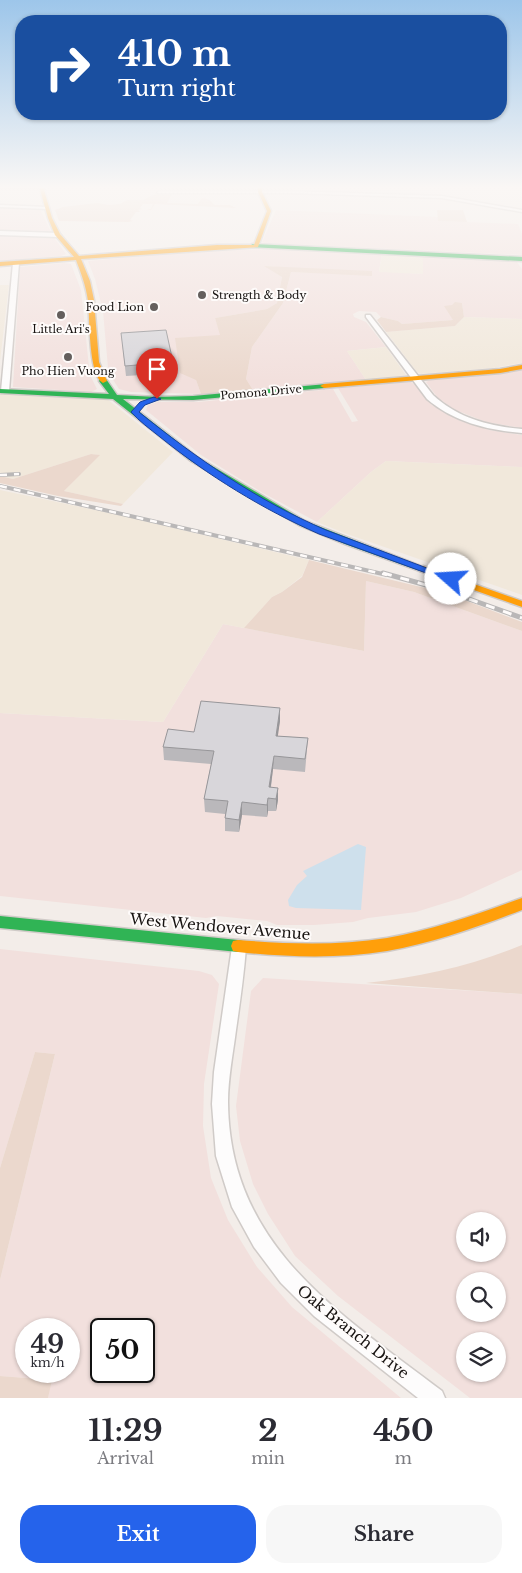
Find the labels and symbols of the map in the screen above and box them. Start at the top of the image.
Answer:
place label: Strength & Body [212,288,307,302]
marker: Strength & Body [196,289,208,301]
place label: Food Lion [86,300,144,314]
marker: Food Lion [148,301,160,313]
marker: Little Ari's [55,309,67,321]
place label: Little Ari's [32,322,90,336]
pin [136,348,178,399]
marker: Pho Hien Vuong [62,351,74,363]
place label: Pho Hien Vuong [22,364,115,378]
street label: Pomona Drive [220,381,302,403]
position arrow [424,552,476,604]
street label: West Wendover Avenue [128,909,311,944]
street label: Oak Branch Drive [293,1281,413,1383]
speed limit sign: 50 [90,1318,155,1383]

